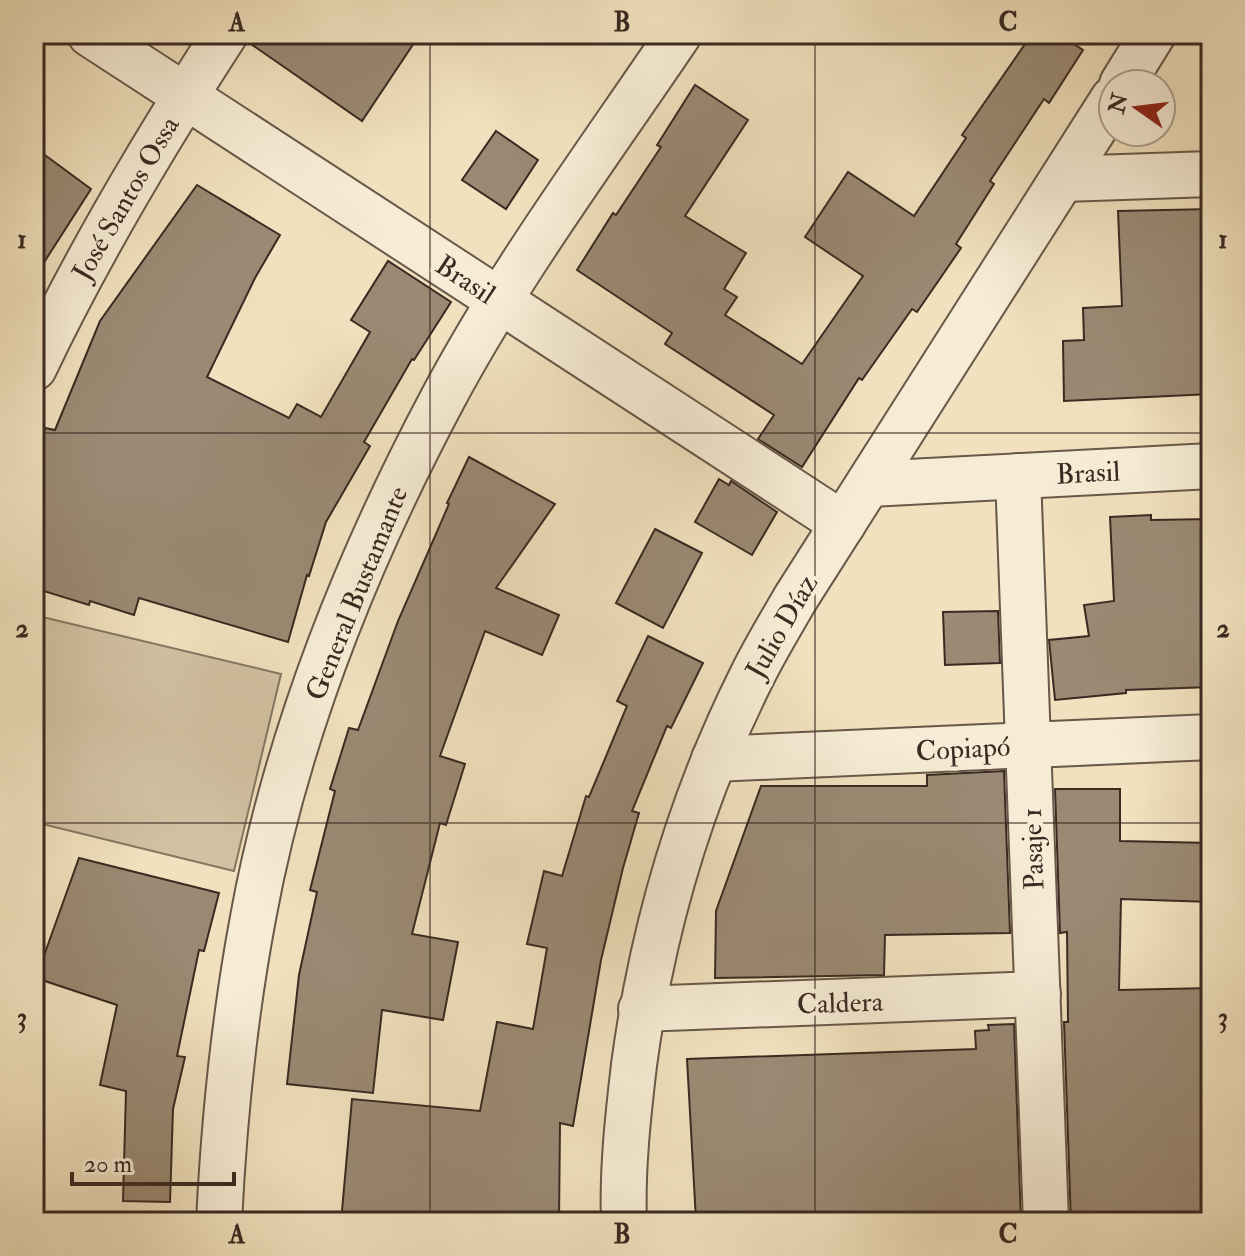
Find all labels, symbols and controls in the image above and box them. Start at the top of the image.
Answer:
text: A [228,7,246,39]
text: B [613,7,631,39]
text: C [998,7,1018,39]
north arrow [1097,68,1177,148]
text: N [1102,90,1135,117]
street label: José Santos Ossa [65,110,188,288]
text: 1 [17,224,27,256]
text: 1 [1218,224,1228,256]
street label: Brasil [429,248,502,312]
street label: Brasil [1055,454,1121,493]
street label: General Bustamante [299,481,416,706]
street label: Julio Díaz [738,568,826,686]
text: 2 [15,613,29,645]
text: 2 [1216,613,1230,645]
street label: Copiapó [915,730,1011,769]
street label: Pasaje 1 [1015,807,1052,891]
street label: Caldera [796,984,884,1022]
text: 3 [17,1002,27,1034]
text: 3 [1218,1002,1228,1034]
scale bar [72,1136,234,1186]
text: 20 m [84,1149,133,1180]
text: A [228,1219,246,1251]
text: B [613,1219,631,1251]
text: C [998,1219,1018,1251]

